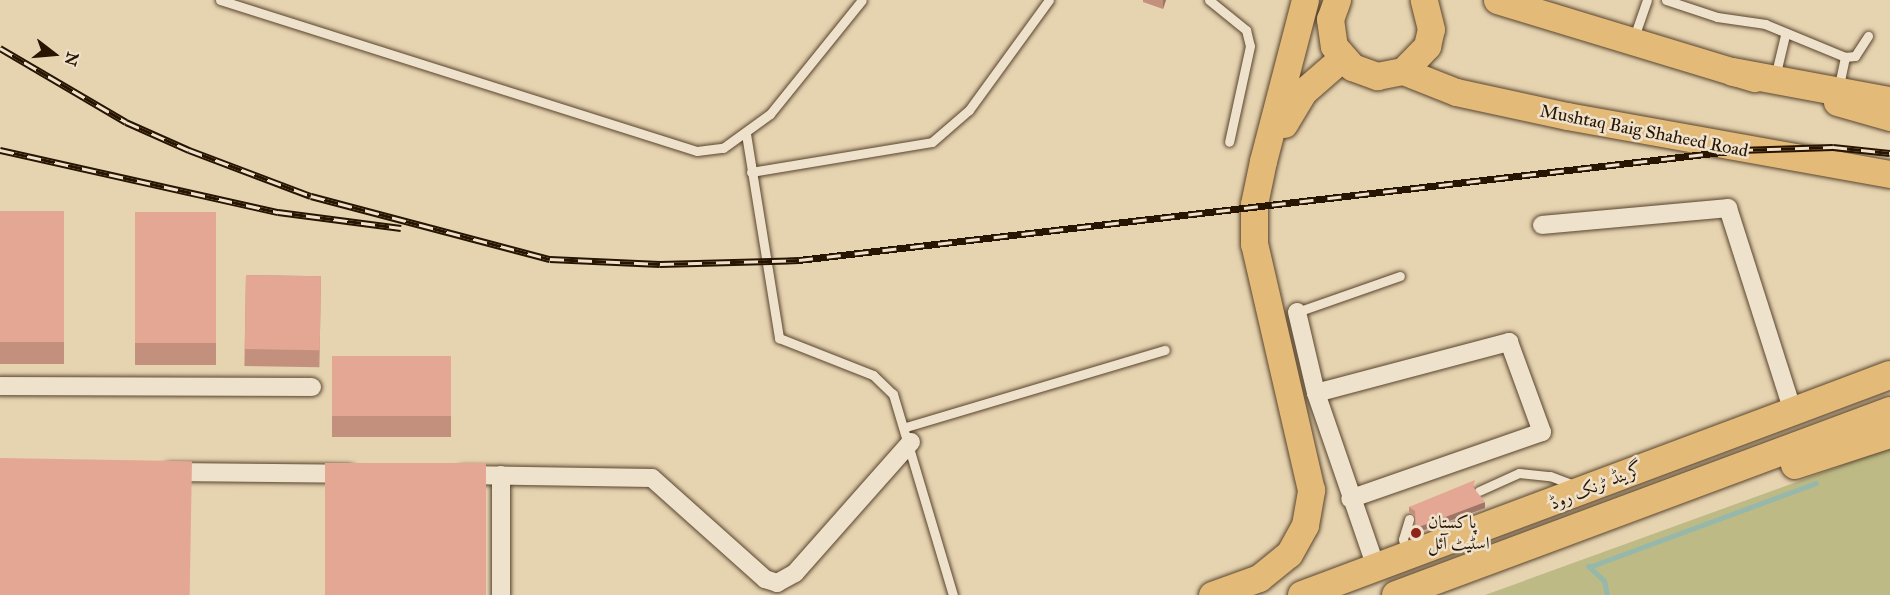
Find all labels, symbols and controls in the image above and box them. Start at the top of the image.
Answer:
north arrow [24,24,84,84]
text: N [61,50,83,68]
street label: Mushtaq Baig Shaheed Road [1538,100,1750,162]
street label: گرینڈ ٹرنک روڈ [1546,458,1646,514]
place label: پاکستان اسٹیٹ آئل [1428,512,1490,554]
marker: پاکستان اسٹیٹ آئل [1409,526,1423,540]

